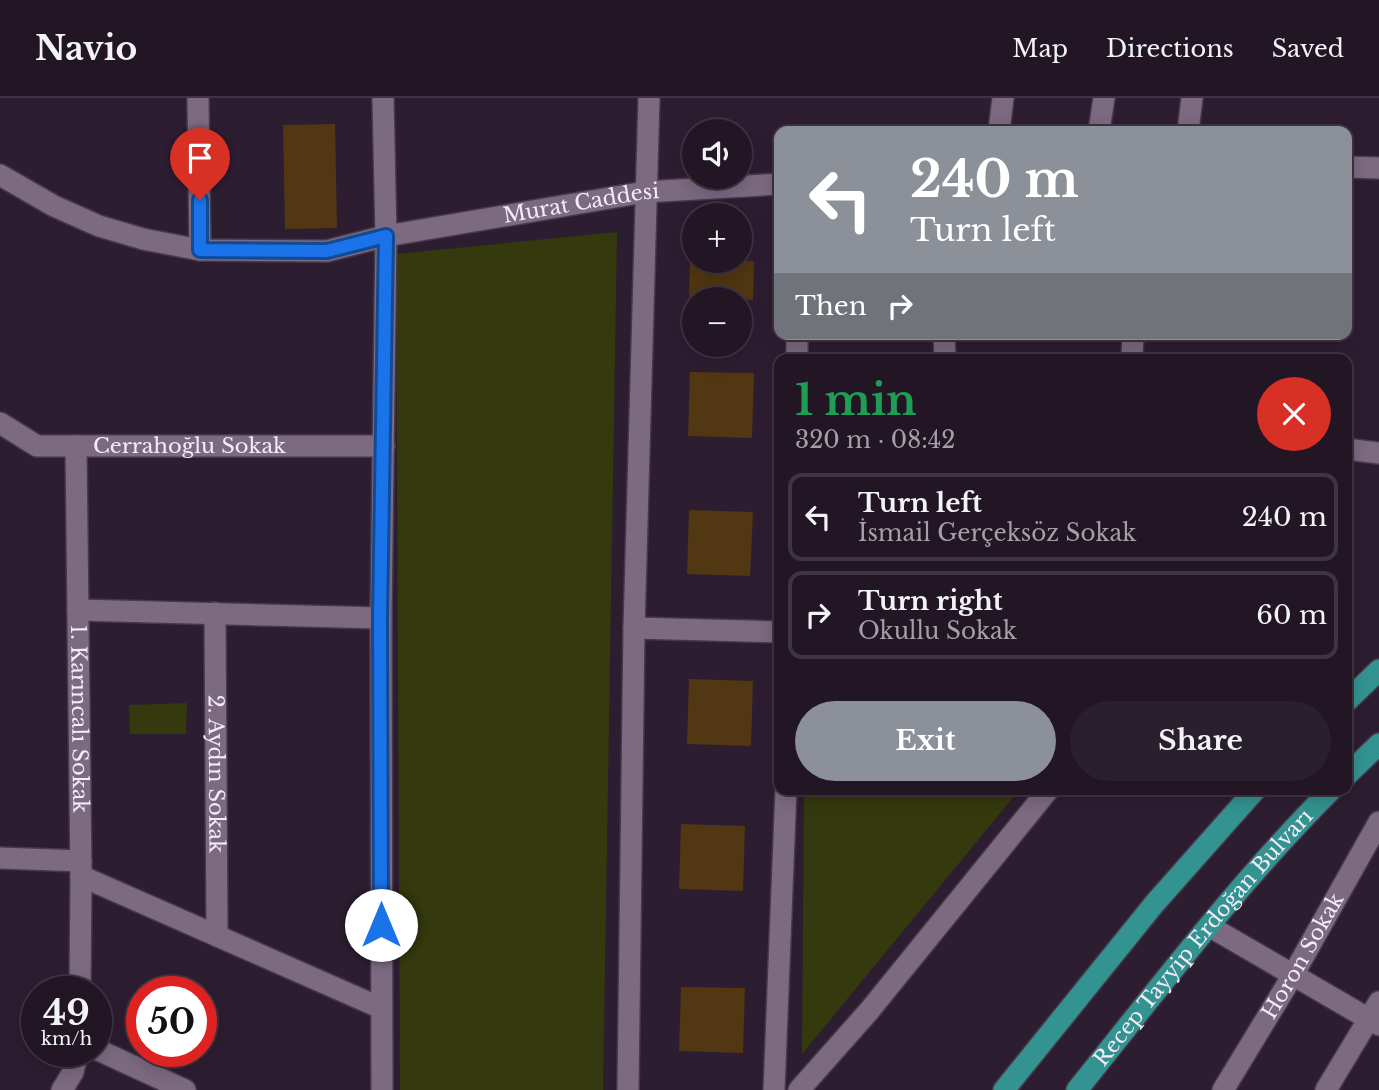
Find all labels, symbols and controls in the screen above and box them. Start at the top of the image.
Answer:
text: Navio [35,28,137,69]
text: Map [1012,34,1068,63]
text: Directions [1106,34,1234,63]
text: Saved [1272,34,1344,63]
map controls [682,119,752,357]
button: sound [682,119,752,189]
pin [170,128,230,200]
icon: arrive [181,139,219,177]
text: 240 m [910,149,1079,210]
icon: left [795,154,886,245]
street label: Murat Caddesi [501,178,660,229]
button: + [682,203,752,273]
text: Turn left [910,210,1056,250]
button: − [682,287,752,357]
icon: right [881,287,919,325]
text: Then [795,290,867,322]
text: 1 min [795,374,917,426]
button: close [1257,377,1331,451]
text: 320 m · 08:42 [795,426,955,454]
street label: Cerrahoğlu Sokak [93,433,286,459]
text: Turn left [858,487,982,519]
icon: left [799,498,837,536]
text: 240 m [1242,501,1327,533]
text: İsmail Gerçeksöz Sokak [858,519,1137,547]
text: Turn right [858,585,1003,617]
icon: right [799,596,837,634]
text: 60 m [1256,599,1327,631]
text: Okullu Sokak [858,617,1017,645]
street label: 1. Karıncalı Sokak [65,625,93,813]
street label: 2. Aydın Sokak [203,695,229,853]
button: Exit [795,701,1056,781]
button: Share [1070,701,1331,781]
street label: Recep Tayyip Erdoğan Bulvarı [1088,804,1318,1071]
position arrow [344,888,418,962]
street label: Horon Sokak [1256,888,1349,1024]
speed limit sign: 50 [126,976,217,1067]
text: 49 [43,991,90,1034]
text: km/h [41,1028,92,1050]

